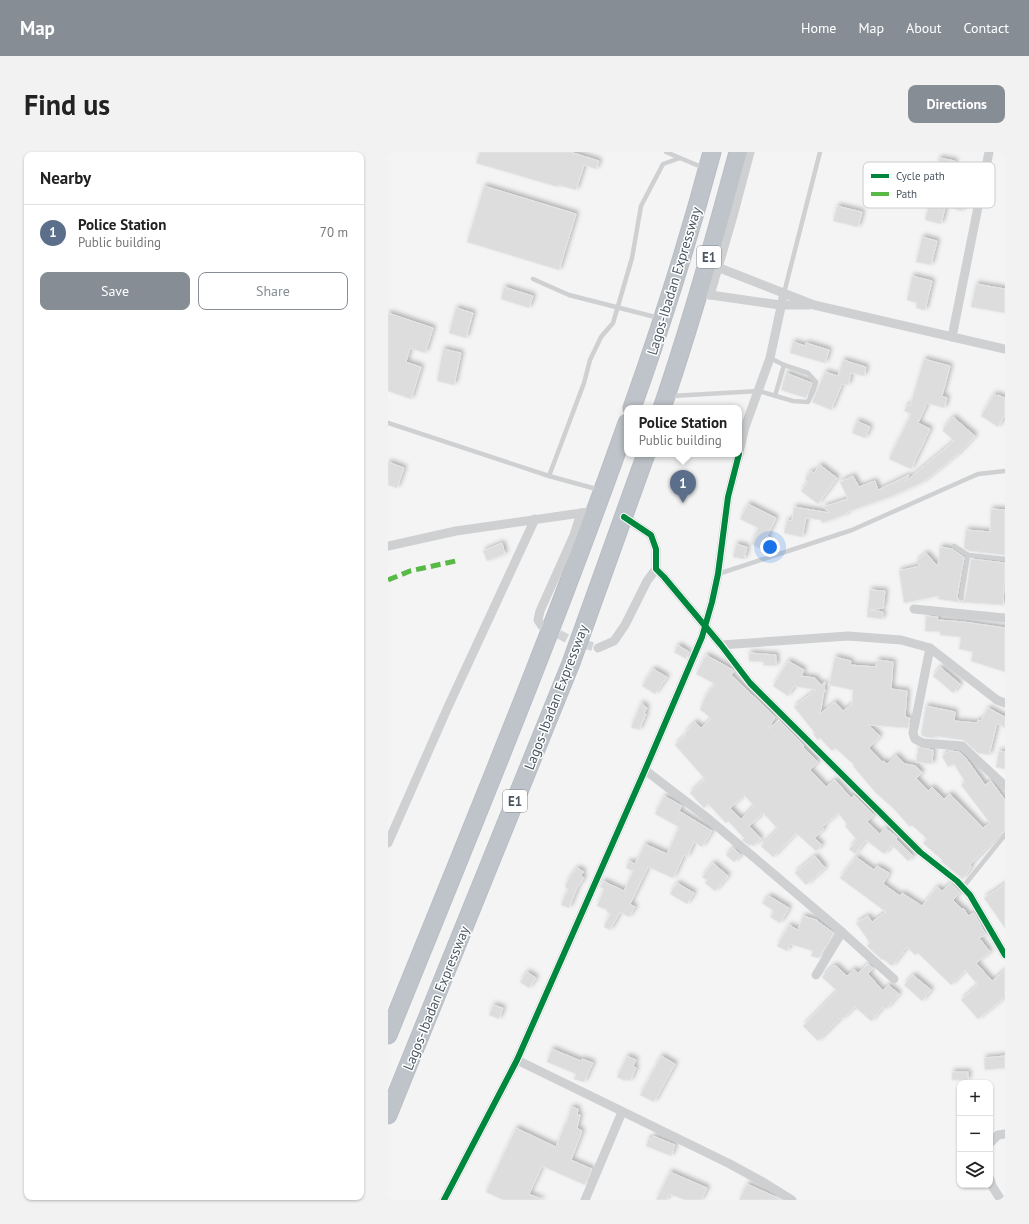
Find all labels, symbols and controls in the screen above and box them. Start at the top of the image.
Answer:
text: Map [20,16,55,40]
text: Home [801,19,836,37]
text: Map [858,19,884,37]
text: About [906,19,942,37]
text: Contact [964,19,1009,37]
button: Directions [908,85,1005,123]
text: Find us [24,86,110,123]
legend [863,162,995,208]
text: Nearby [40,167,91,189]
text: Cycle path [896,169,945,183]
text: Path [896,187,917,201]
street label: Lagos-Ibadan Expressway [643,204,705,357]
text: Police Station [78,215,166,234]
text: 1 [49,224,57,241]
text: 70 m [320,224,348,241]
text: Public building [78,234,161,251]
road number: E1 [697,246,721,268]
button: Save [40,272,190,310]
button: Share [198,272,348,310]
popup [624,405,742,457]
text: Police Station [639,413,727,432]
text: Public building [639,432,722,449]
pin: 1 [670,470,696,503]
your location [760,537,780,557]
street label: Lagos-Ibadan Expressway [520,621,592,772]
road number: E1 [503,790,527,812]
street label: Lagos-Ibadan Expressway [399,923,473,1073]
map controls [957,1080,993,1188]
button: + [957,1080,993,1116]
button: − [957,1116,993,1152]
button: layers [957,1152,993,1188]

